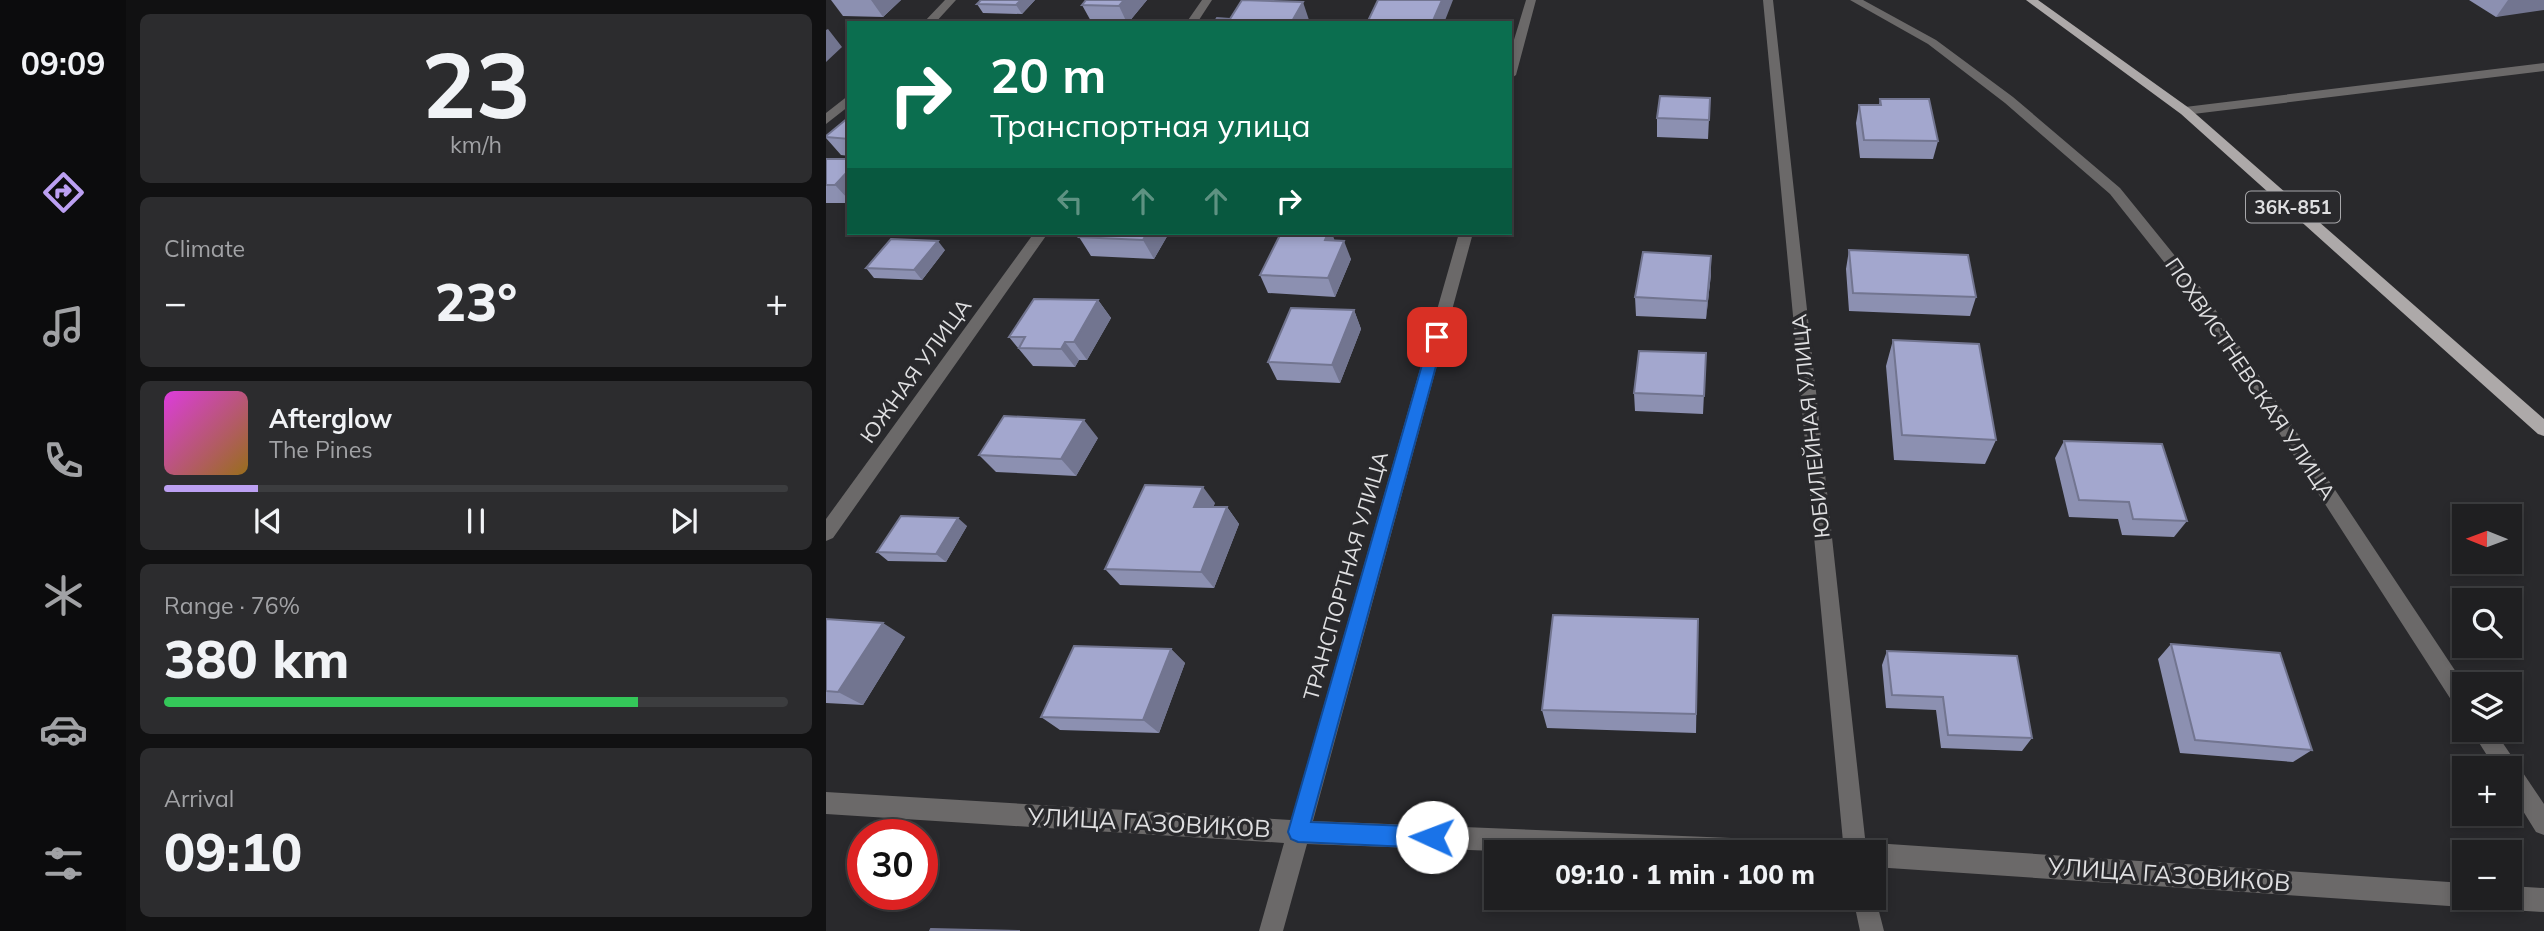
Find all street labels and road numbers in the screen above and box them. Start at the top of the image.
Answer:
road number: 36К-851 [2246,192,2340,223]
street label: ПОХВИСТНЕВСКАЯ УЛИЦА [2160,253,2342,505]
street label: ЮЖНАЯ УЛИЦА [854,293,977,448]
street label: ЮБИЛЕЙНАЯ УЛИЦА [1785,312,1835,539]
street label: ТРАНСПОРТНАЯ УЛИЦА [1297,447,1393,703]
street label: УЛИЦА ГАЗОВИКОВ [1026,801,1271,843]
street label: УЛИЦА ГАЗОВИКОВ [2046,850,2291,897]

